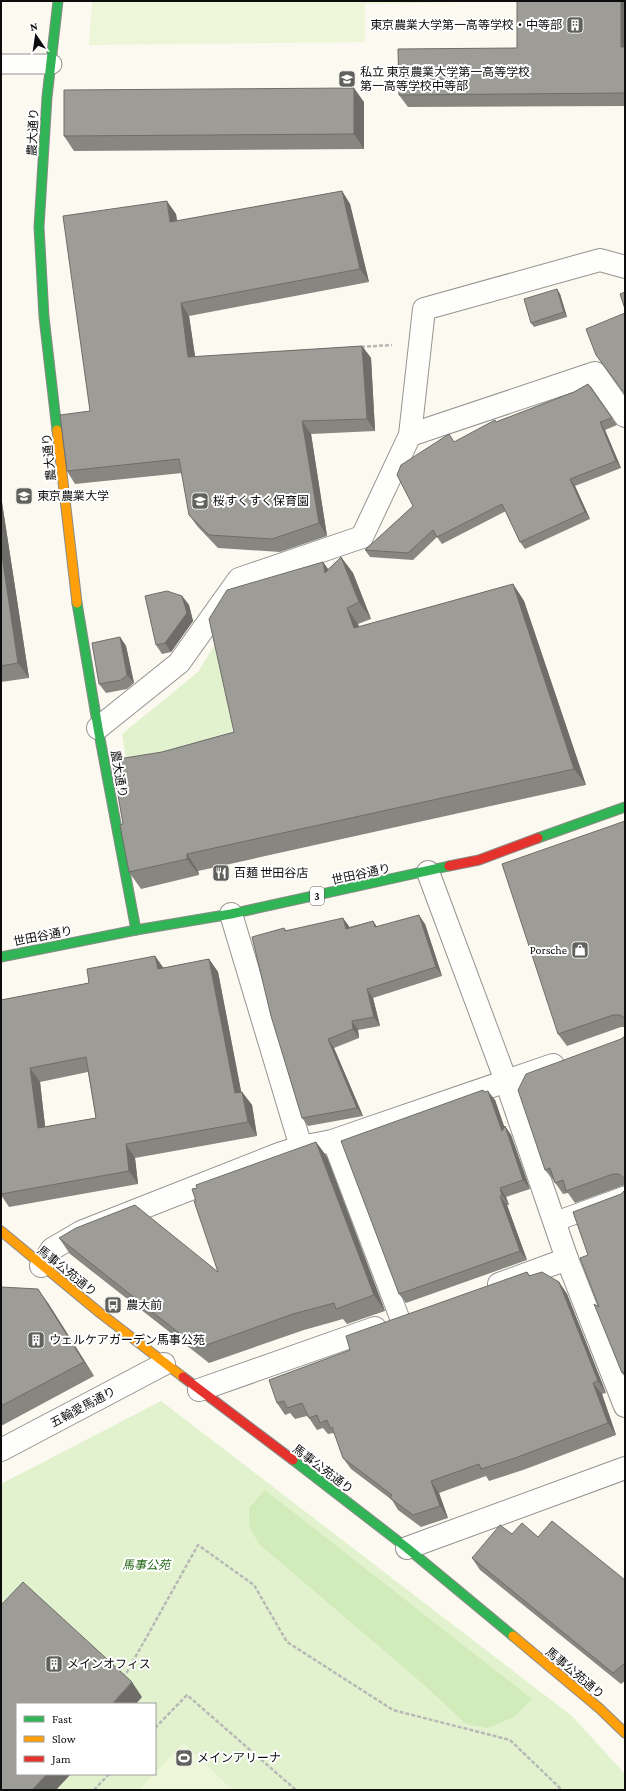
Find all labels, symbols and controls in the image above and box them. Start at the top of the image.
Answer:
building icon: 東京農業大学第一高等学校・中等部 [565,15,585,35]
north arrow [16,16,56,56]
place label: 東京農業大学第一高等学校・中等部 [370,18,562,32]
text: N [29,19,39,33]
place label: 私立 東京農業大学第一高等学校 第一高等学校中等部 [360,65,530,93]
school or university icon: 私立 東京農業大学第一高等学校 第一高等学校中等部 [337,69,357,89]
street label: 農大通り [25,108,41,156]
street label: 農大通り [40,432,58,482]
school or university icon: 東京農業大学 [14,486,34,506]
place label: 東京農業大学 [37,489,109,503]
school or university icon: 桜すくすく保育園 [190,491,210,511]
place label: 桜すくすく保育園 [213,494,309,508]
street label: 農大通り [108,749,130,799]
street label: 世田谷通り [330,861,392,887]
restaurant icon: 百麺 世田谷店 [211,863,231,883]
place label: 百麺 世田谷店 [234,866,308,880]
road number: 3 [310,887,324,905]
street label: 世田谷通り [12,923,74,949]
shop icon: Porsche [570,940,590,960]
place label: Porsche [530,943,567,957]
street label: 馬事公苑通り [35,1243,99,1299]
bus stop icon: 農大前 [103,1295,123,1315]
place label: 農大前 [126,1298,162,1312]
building icon: ウェルケアガーデン馬事公苑 [26,1330,46,1350]
place label: ウェルケアガーデン馬事公苑 [49,1333,205,1347]
street label: 五輪愛馬通り [48,1384,118,1430]
street label: 馬事公苑通り [290,1442,356,1496]
park label: 馬事公苑 [122,1558,172,1572]
street label: 馬事公苑通り [543,1644,607,1702]
building icon: メインオフィス [44,1654,64,1674]
place label: メインオフィス [67,1657,151,1671]
legend [16,1703,156,1775]
text: Fast [52,1712,73,1726]
text: Slow [52,1732,76,1746]
sports icon: メインアリーナ [174,1748,194,1768]
place label: メインアリーナ [197,1751,281,1765]
text: Jam [51,1752,71,1766]

